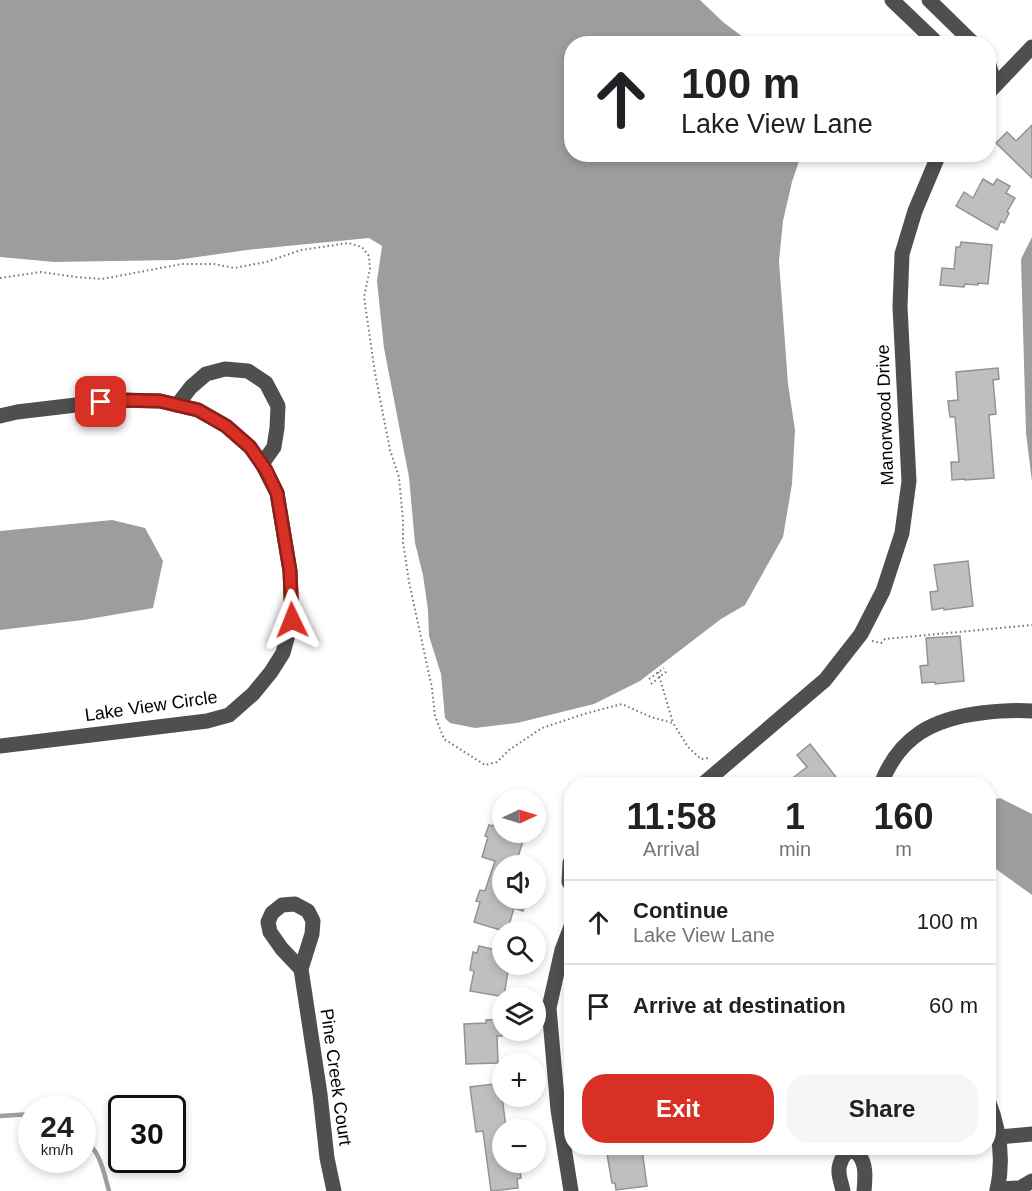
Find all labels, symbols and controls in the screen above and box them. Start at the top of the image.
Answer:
icon: ahead [582,60,660,138]
text: 100 m [681,60,800,107]
text: Lake View Lane [681,109,873,139]
street label: Manorwood Drive [873,344,897,486]
pin [75,376,126,427]
icon: arrive [84,385,117,418]
position arrow [260,588,324,652]
street label: Lake View Circle [83,687,219,725]
north arrow [492,789,546,843]
map controls [492,789,546,1173]
text: 11:58 [626,796,716,837]
text: 1 [785,796,805,837]
text: 160 [874,796,934,837]
text: Arrival [643,838,700,860]
text: min [779,838,811,860]
text: m [895,838,912,860]
button: sound [492,855,546,909]
text: Continue [633,898,728,923]
icon: ahead [582,906,615,939]
text: 100 m [917,909,978,934]
button: search [492,921,546,975]
text: Lake View Lane [633,924,775,946]
button: layers [492,987,546,1041]
icon: arrive [582,990,615,1023]
text: Arrive at destination [633,993,846,1018]
text: 60 m [929,993,978,1018]
street label: Pine Creek Court [316,1007,356,1147]
button: + [492,1053,546,1107]
button: Exit [582,1074,774,1143]
button: Share [786,1074,978,1143]
speed limit sign: 30 [108,1095,186,1173]
text: 24 [40,1110,74,1143]
button: − [492,1119,546,1173]
text: km/h [41,1141,73,1158]

